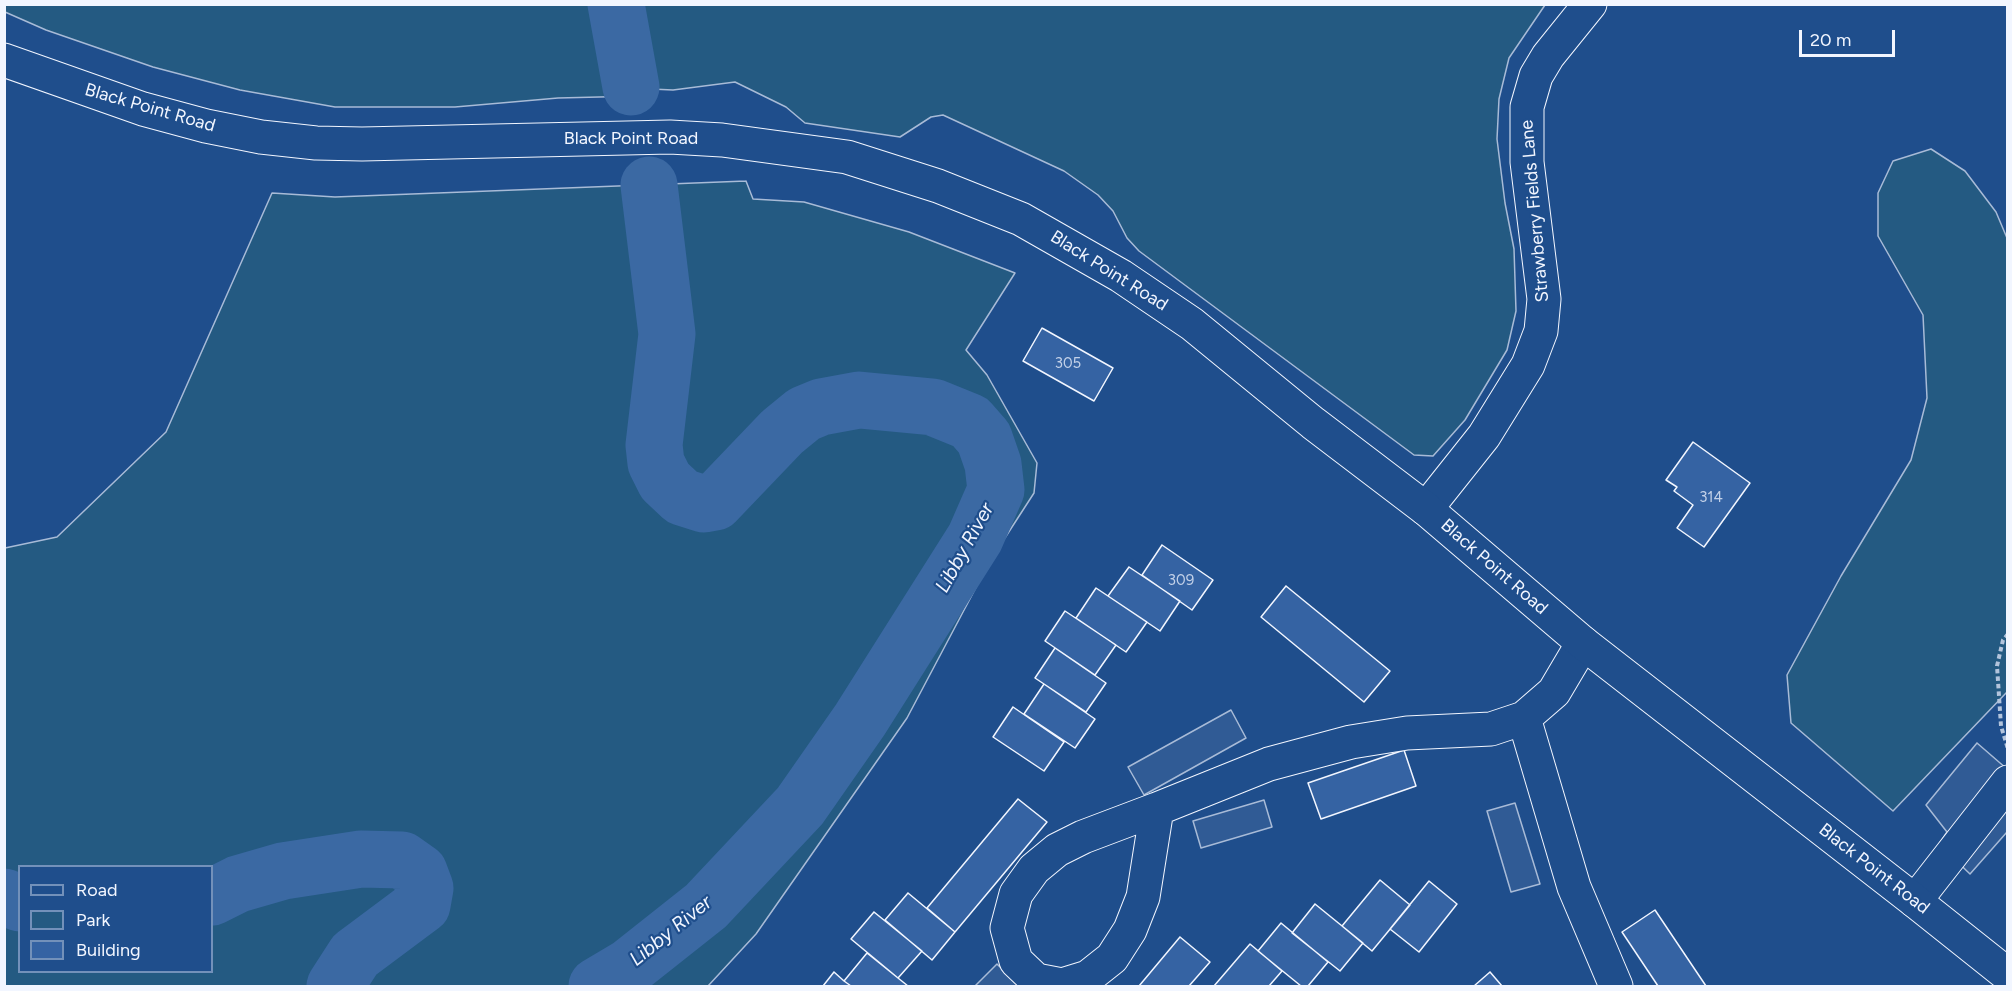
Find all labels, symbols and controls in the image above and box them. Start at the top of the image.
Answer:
scale bar [1802,18,1898,56]
text: 20 m [1810,29,1851,51]
street label: Black Point Road [82,79,218,137]
street label: Strawberry Fields Lane [1516,119,1554,303]
street label: Black Point Road [564,128,698,150]
street label: Black Point Road [1046,226,1172,316]
house number: 305 [1055,355,1081,373]
house number: 314 [1699,489,1723,507]
water label: Libby River [931,499,999,597]
street label: Black Point Road [1436,515,1552,619]
house number: 309 [1168,572,1194,590]
street label: Black Point Road [1814,819,1934,919]
legend [18,865,213,973]
text: Road [76,879,117,901]
water label: Libby River [625,891,717,971]
text: Park [76,909,110,931]
text: Building [76,939,141,961]

